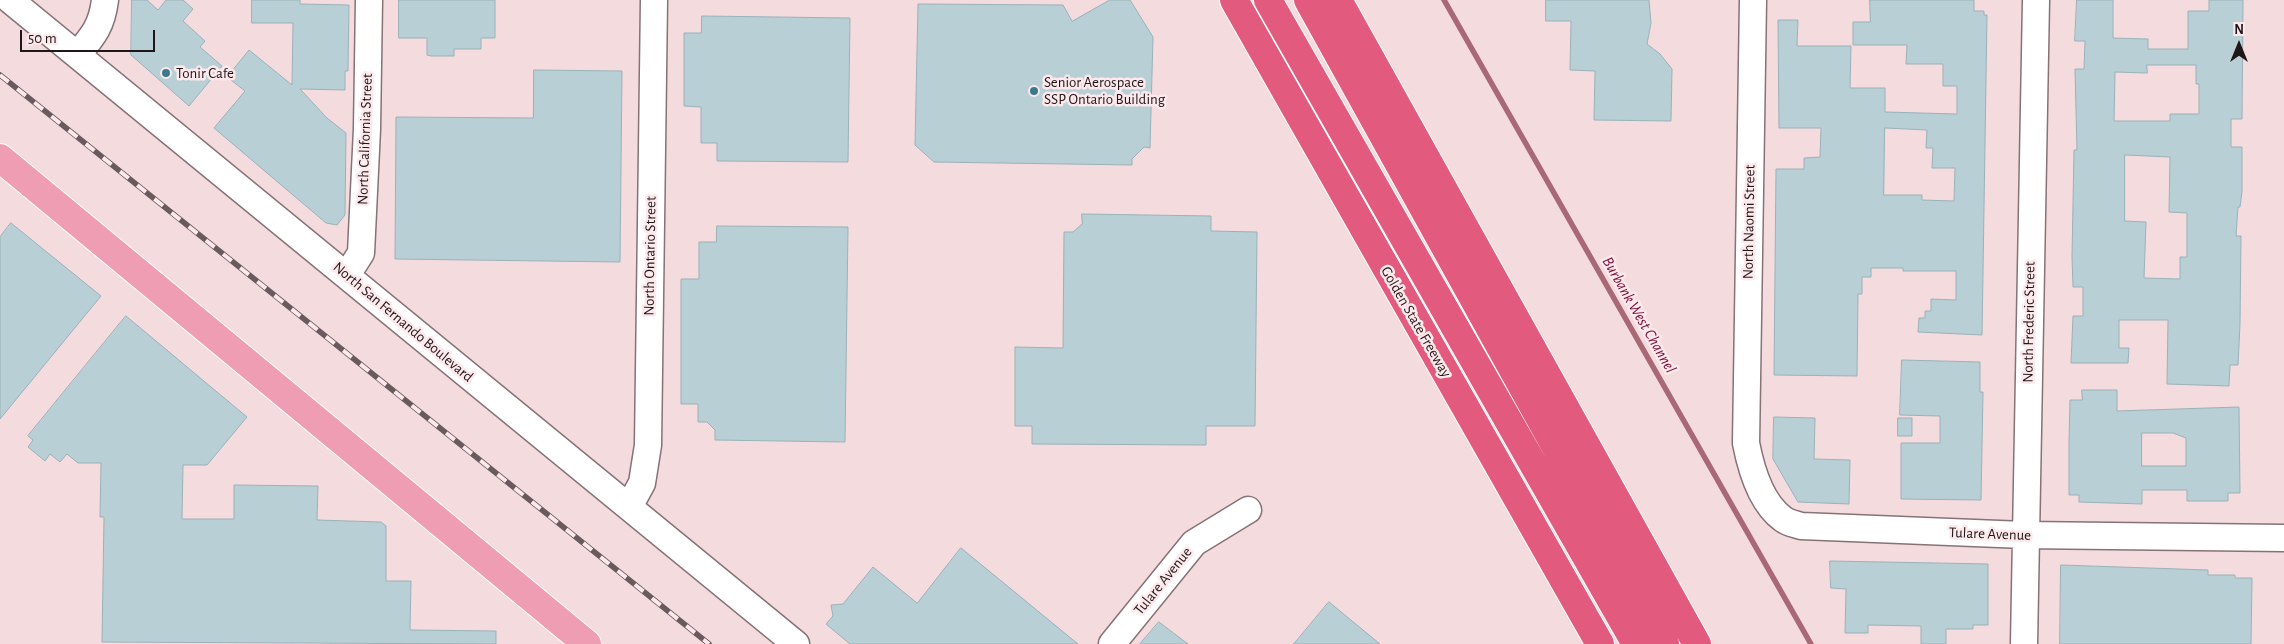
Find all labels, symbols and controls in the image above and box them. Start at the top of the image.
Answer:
scale bar [22,20,158,52]
north arrow [2214,20,2264,70]
text: N [2234,23,2244,37]
text: 50 m [28,31,57,46]
place label: Tonir Cafe [176,64,234,82]
marker: Tonir Cafe [160,67,172,79]
street label: North California Street [354,73,376,205]
place label: Senior Aerospace SSP Ontario Building [1044,73,1165,108]
marker: Senior Aerospace SSP Ontario Building [1028,85,1040,97]
street label: North Naomi Street [1739,165,1759,279]
street label: North Ontario Street [640,196,660,316]
water label: Burbank West Channel [1598,253,1680,377]
street label: North San Fernando Boulevard [329,258,477,386]
street label: North Frederic Street [2019,261,2039,383]
street label: Golden State Freeway [1377,263,1455,381]
street label: Tulare Avenue [1949,524,2031,544]
street label: Tulare Avenue [1130,543,1196,619]

